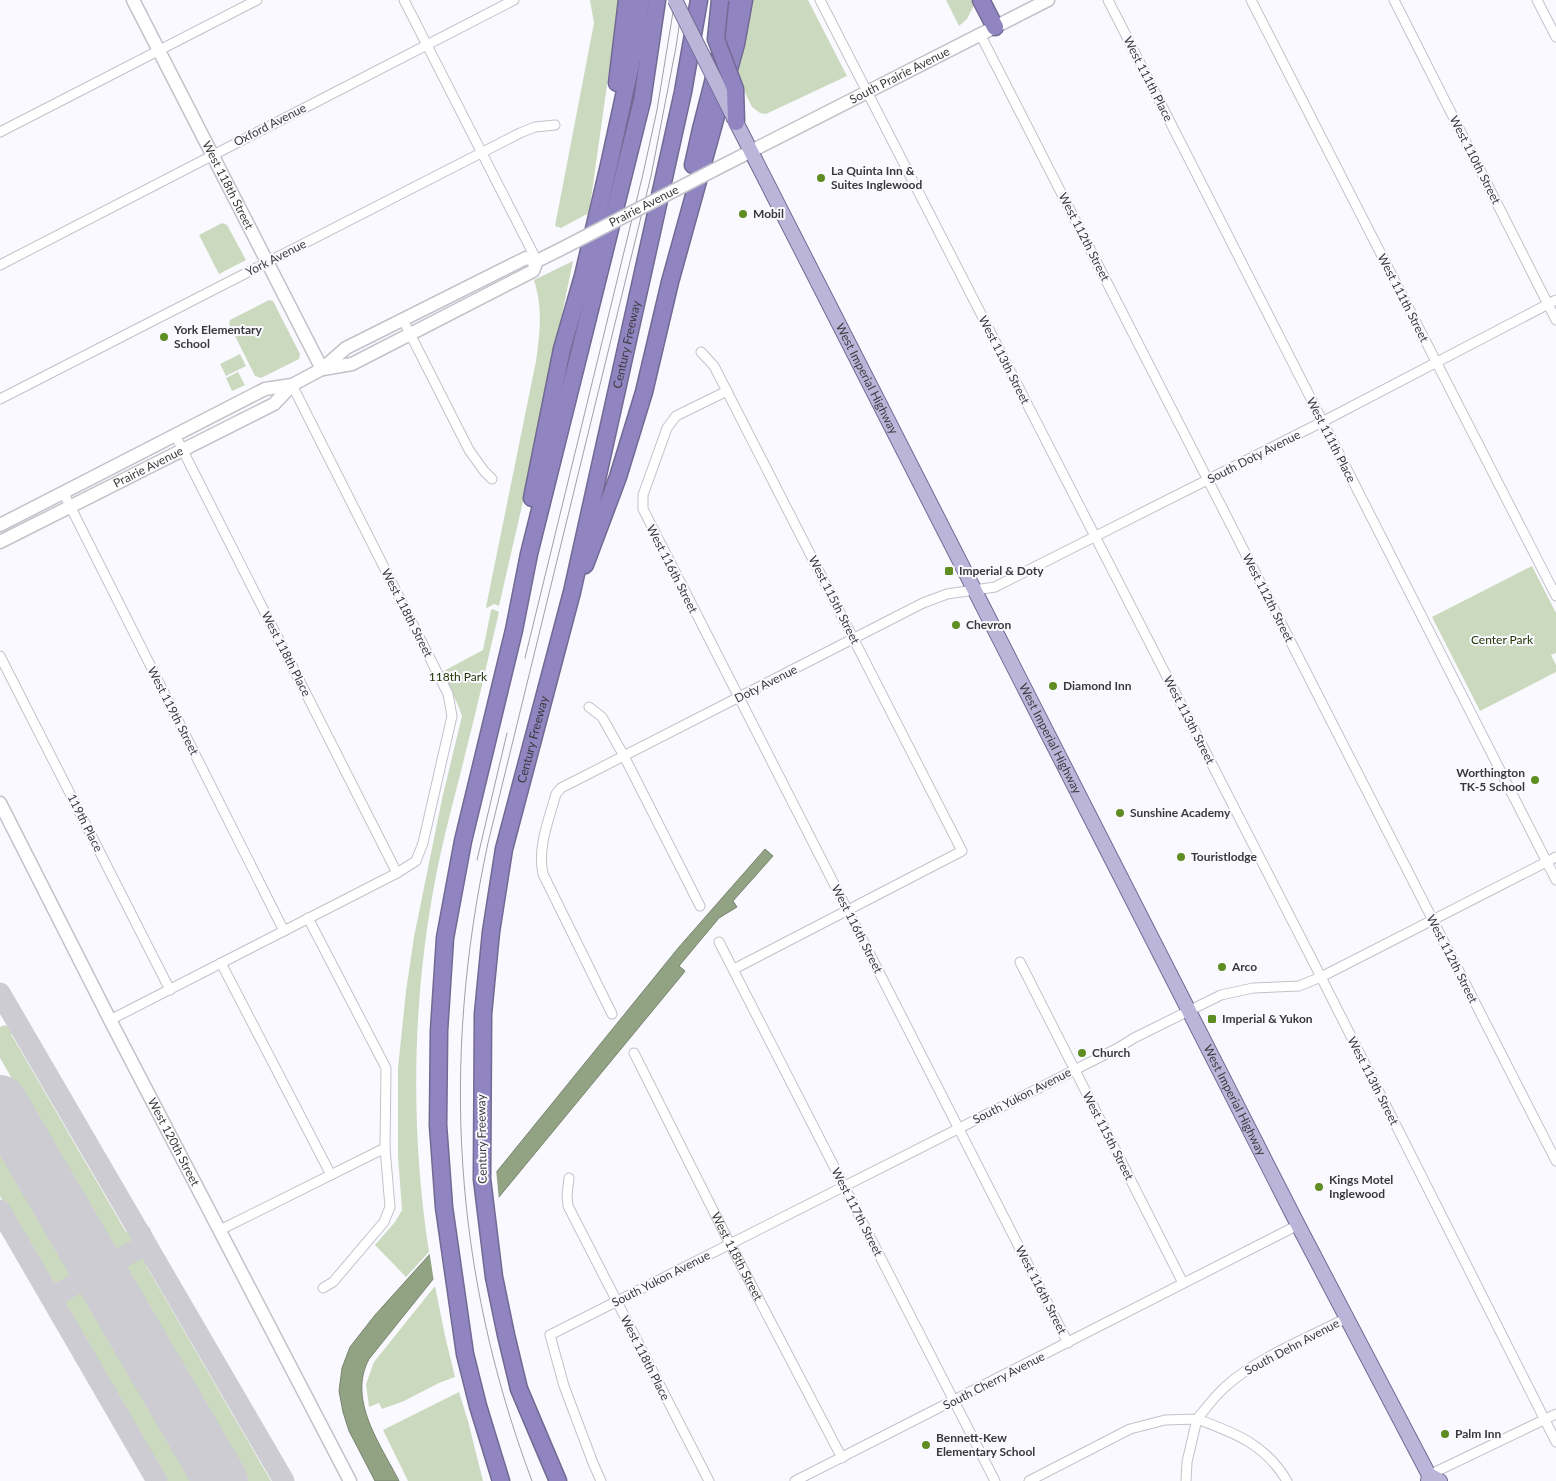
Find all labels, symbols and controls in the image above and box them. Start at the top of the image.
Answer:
street label: West 111th Place [1121,34,1176,124]
street label: South Prairie Avenue [847,43,952,107]
street label: Oxford Avenue [231,100,309,149]
street label: West 110th Street [1447,113,1505,207]
street label: West 118th Street [199,138,257,232]
place label: La Quinta Inn & Suites Inglewood [831,163,922,192]
marker: La Quinta Inn & Suites Inglewood [815,172,827,184]
street label: Prairie Avenue [606,182,681,230]
street label: West 112th Street [1056,190,1114,284]
place label: Mobil [753,206,784,221]
marker: Mobil [737,208,749,220]
street label: York Avenue [243,236,309,279]
street label: West 111th Street [1375,251,1433,345]
street label: Century Freeway [609,298,644,390]
street label: West 113th Street [976,313,1034,407]
street label: West Imperial Highway [833,320,902,437]
place label: York Elementary School [173,322,263,351]
marker: York Elementary School [158,331,170,343]
street label: West 111th Place [1304,395,1359,485]
street label: South Doty Avenue [1205,427,1303,486]
street label: Prairie Avenue [111,443,185,491]
street label: West 116th Street [644,522,702,616]
street label: West 112th Street [1240,551,1298,645]
street label: West 115th Street [806,553,864,647]
place label: Imperial & Doty [959,563,1044,578]
marker: Imperial & Doty [943,565,955,577]
street label: West 118th Street [379,566,437,660]
street label: West 118th Place [259,609,314,699]
place label: Chevron [966,617,1011,632]
marker: Chevron [950,619,962,631]
park label: Center Park [1471,632,1534,647]
street label: Doty Avenue [732,661,800,706]
street label: West 119th Street [145,664,203,758]
park label: 118th Park [429,669,488,684]
street label: West 113th Street [1161,673,1219,767]
place label: Diamond Inn [1063,678,1132,693]
street label: West Imperial Highway [1016,680,1085,797]
marker: Diamond Inn [1047,680,1059,692]
street label: Century Freeway [514,693,551,785]
place label: Worthington TK-5 School [1456,765,1525,794]
marker: Worthington TK-5 School [1529,774,1541,786]
street label: 119th Place [64,791,106,854]
place label: Sunshine Academy [1130,805,1231,820]
marker: Sunshine Academy [1114,807,1126,819]
place label: Touristlodge [1191,849,1258,864]
marker: Touristlodge [1175,851,1187,863]
street label: West 116th Street [829,882,887,976]
street label: West 112th Street [1424,912,1482,1006]
place label: Arco [1231,959,1257,974]
marker: Arco [1216,961,1228,973]
place label: Imperial & Yukon [1222,1011,1313,1026]
marker: Imperial & Yukon [1206,1013,1218,1025]
street label: West 113th Street [1345,1034,1403,1128]
street label: West Imperial Highway [1200,1042,1270,1159]
place label: Church [1092,1045,1131,1060]
marker: Church [1076,1047,1088,1059]
street label: South Yukon Avenue [970,1064,1073,1127]
street label: West 115th Street [1080,1089,1138,1183]
street label: Century Freeway [473,1093,490,1184]
street label: West 120th Street [145,1095,203,1189]
street label: West 117th Street [829,1165,887,1259]
place label: Kings Motel Inglewood [1329,1172,1393,1201]
marker: Kings Motel Inglewood [1313,1181,1325,1193]
street label: West 118th Street [708,1210,767,1304]
street label: West 116th Street [1013,1243,1071,1337]
street label: South Yukon Avenue [609,1247,712,1310]
street label: West 118th Place [618,1313,673,1403]
street label: South Dehn Avenue [1242,1315,1342,1378]
street label: South Cherry Avenue [940,1348,1047,1413]
place label: Palm Inn [1455,1426,1502,1441]
marker: Palm Inn [1439,1428,1451,1440]
place label: Bennett-Kew Elementary School [936,1430,1035,1459]
marker: Bennett-Kew Elementary School [920,1439,932,1451]

